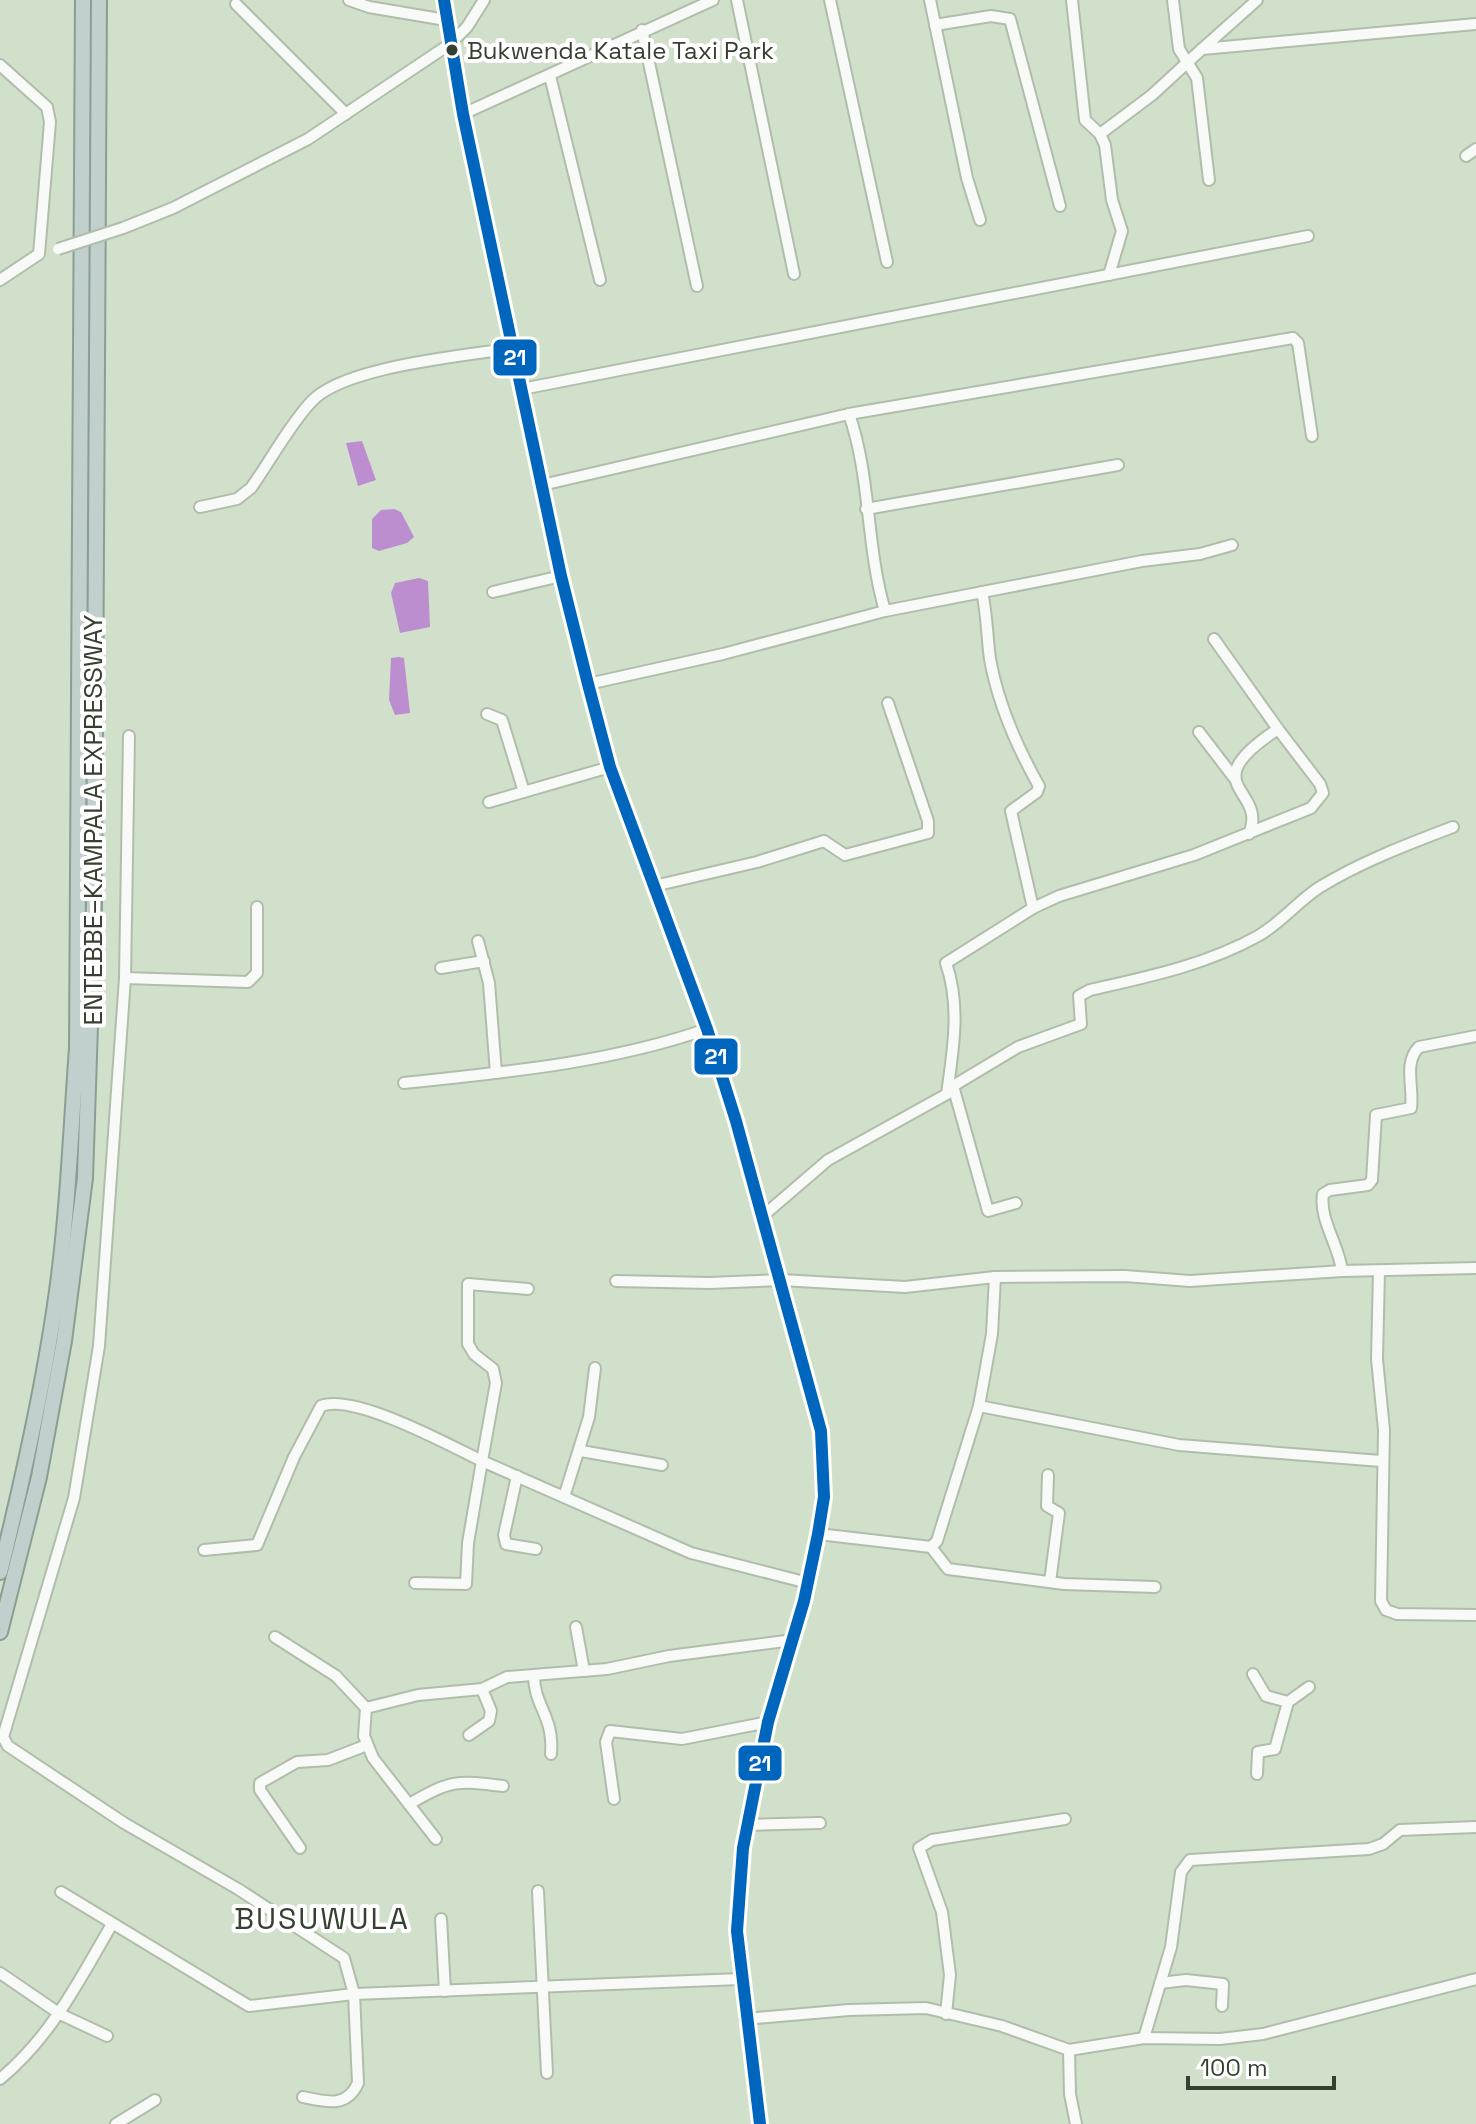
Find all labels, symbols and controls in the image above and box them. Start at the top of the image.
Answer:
place label: Bukwenda Katale Taxi Park [467,35,774,66]
marker: Bukwenda Katale Taxi Park [444,42,460,58]
line badge: 21 [492,338,538,377]
text: 21 [503,343,527,371]
street label: ENTEBBE–KAMPALA EXPRESSWAY [76,614,110,1025]
line badge: 21 [693,1037,739,1076]
text: 21 [704,1042,728,1070]
line badge: 21 [737,1744,783,1782]
text: 21 [748,1749,772,1777]
district label: BUSUWULA [234,1899,410,1938]
scale bar [1188,2040,1334,2090]
text: 100 m [1200,2052,1268,2083]

